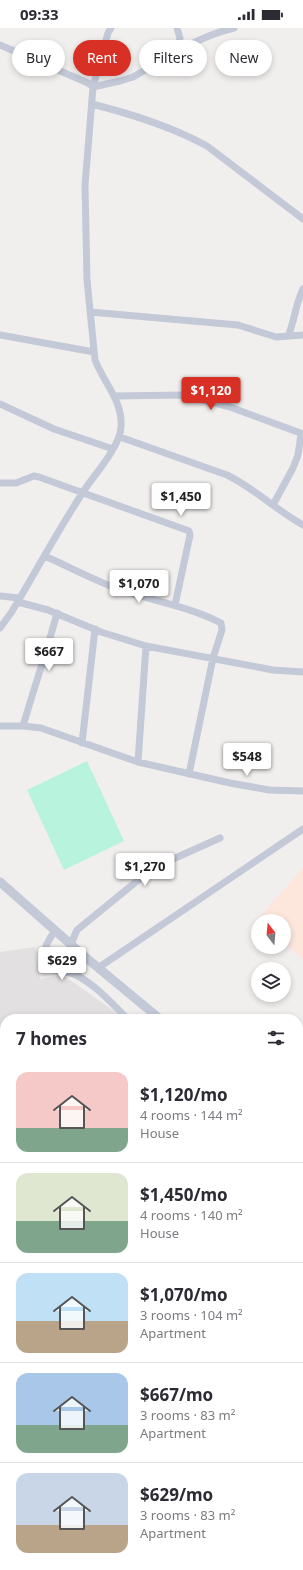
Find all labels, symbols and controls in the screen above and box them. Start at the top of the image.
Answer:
text: 09:33 [20,4,59,24]
chip: Buy [12,40,65,76]
chip: Rent [73,40,131,76]
chip: Filters [139,40,207,76]
chip: New [215,40,272,76]
pin: $1,120 [178,377,244,411]
text: $1,120 [191,381,231,399]
pin: $1,450 [148,483,214,517]
text: $1,450 [161,487,201,505]
pin: $1,070 [106,570,172,604]
text: $1,070 [119,574,159,592]
pin: $667 [25,638,73,672]
text: $667 [34,642,64,660]
pin: $548 [223,743,271,777]
text: $548 [232,747,262,765]
pin: $1,270 [112,853,178,887]
text: $1,270 [125,857,165,875]
north arrow [251,914,291,954]
map controls [251,914,291,1002]
pin: $629 [38,947,86,981]
text: $629 [47,951,77,969]
button: layers [251,962,291,1002]
text: 7 homes [16,1027,87,1050]
icon: filters [265,1027,287,1049]
text: $1,120/mo [140,1083,228,1106]
icon: home [48,1088,96,1136]
text: 4 rooms · 144 m² [140,1106,243,1124]
text: House [140,1124,179,1142]
text: $1,450/mo [140,1183,228,1206]
icon: home [48,1189,96,1237]
text: 4 rooms · 140 m² [140,1206,243,1224]
text: House [140,1224,179,1242]
text: $1,070/mo [140,1283,228,1306]
icon: home [48,1289,96,1337]
text: 3 rooms · 104 m² [140,1306,243,1324]
text: Apartment [140,1324,206,1342]
text: $667/mo [140,1383,213,1406]
icon: home [48,1389,96,1437]
text: 3 rooms · 83 m² [140,1406,235,1424]
text: Apartment [140,1424,206,1442]
text: $629/mo [140,1483,213,1506]
icon: home [48,1489,96,1537]
text: 3 rooms · 83 m² [140,1506,235,1524]
text: Apartment [140,1524,206,1542]

